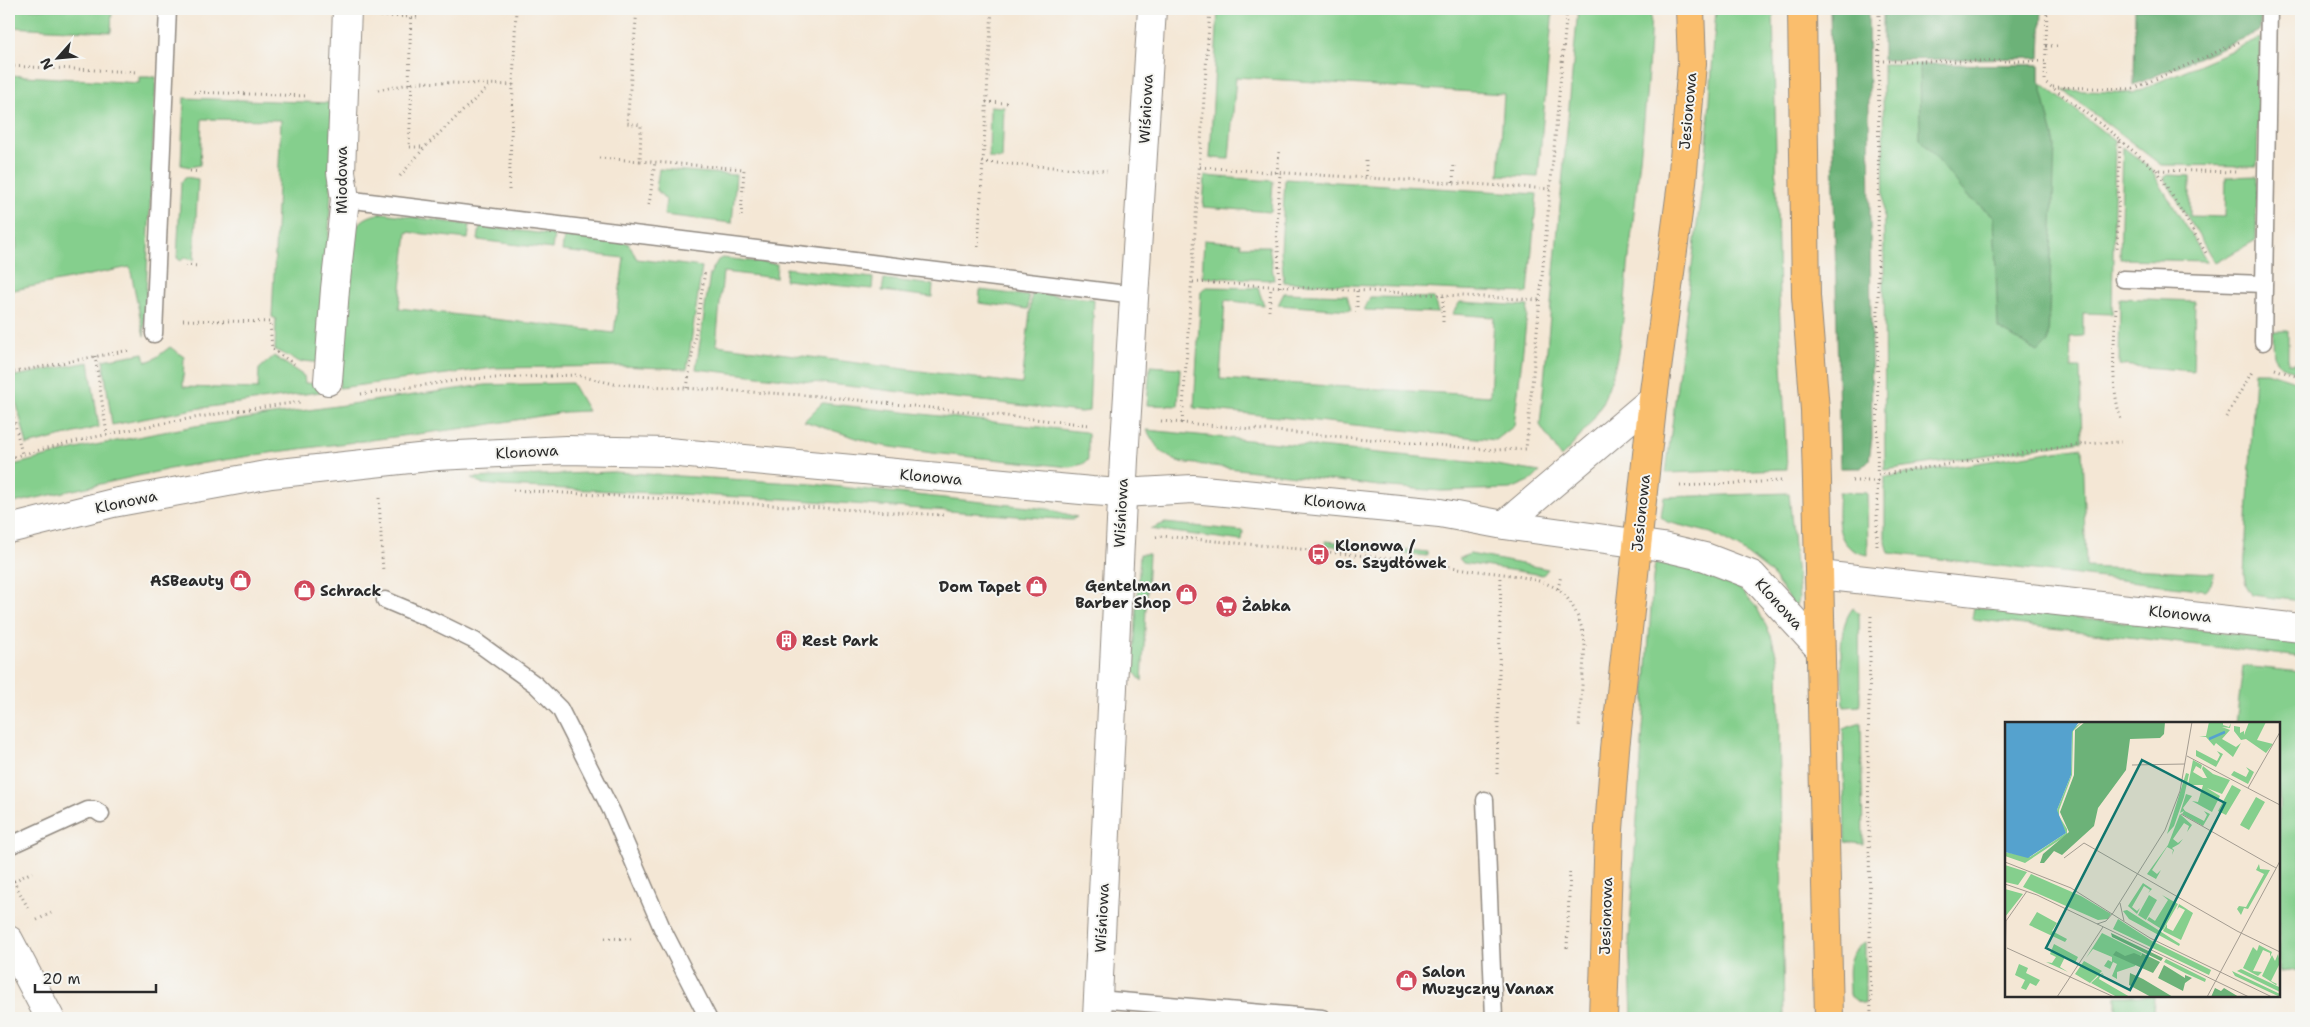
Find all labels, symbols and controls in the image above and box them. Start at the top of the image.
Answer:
north arrow [32,32,82,82]
text: N [36,55,57,73]
street label: Jesionowa [1675,71,1701,150]
street label: Wiśniowa [1134,73,1158,144]
street label: Miodowa [332,145,352,214]
street label: Klonowa [495,440,560,464]
street label: Klonowa [899,464,964,490]
street label: Jesionowa [1627,473,1655,553]
street label: Wiśniowa [1109,477,1133,548]
street label: Klonowa [93,486,160,518]
street label: Klonowa [1303,490,1368,516]
place label: Klonowa / os. Szydłówek [1335,536,1447,573]
bus stop icon: Klonowa / os. Szydłówek [1307,543,1331,567]
shop icon: ASBeauty [228,569,252,593]
place label: ASBeauty [150,571,224,591]
street label: Klonowa [1751,574,1808,635]
shop icon: Dom Tapet [1025,575,1049,599]
place label: Gentelman Barber Shop [1075,576,1171,613]
place label: Dom Tapet [939,577,1021,597]
shop icon: Schrack [292,579,316,603]
place label: Schrack [320,581,381,601]
shop icon: Gentelman Barber Shop [1175,583,1199,607]
supermarket icon: Żabka [1214,594,1238,618]
place label: Żabka [1242,596,1292,616]
street label: Klonowa [2148,601,2213,627]
building icon: Rest Park [774,629,798,653]
place label: Rest Park [802,631,879,651]
inset map [2005,722,2280,997]
street label: Jesionowa [1595,876,1617,955]
street label: Wiśniowa [1090,882,1114,953]
scale bar [35,962,156,994]
place label: Salon Muzyczny Vanax [1422,962,1554,999]
text: 20 m [42,969,81,989]
shop icon: Salon Muzyczny Vanax [1394,969,1418,993]

